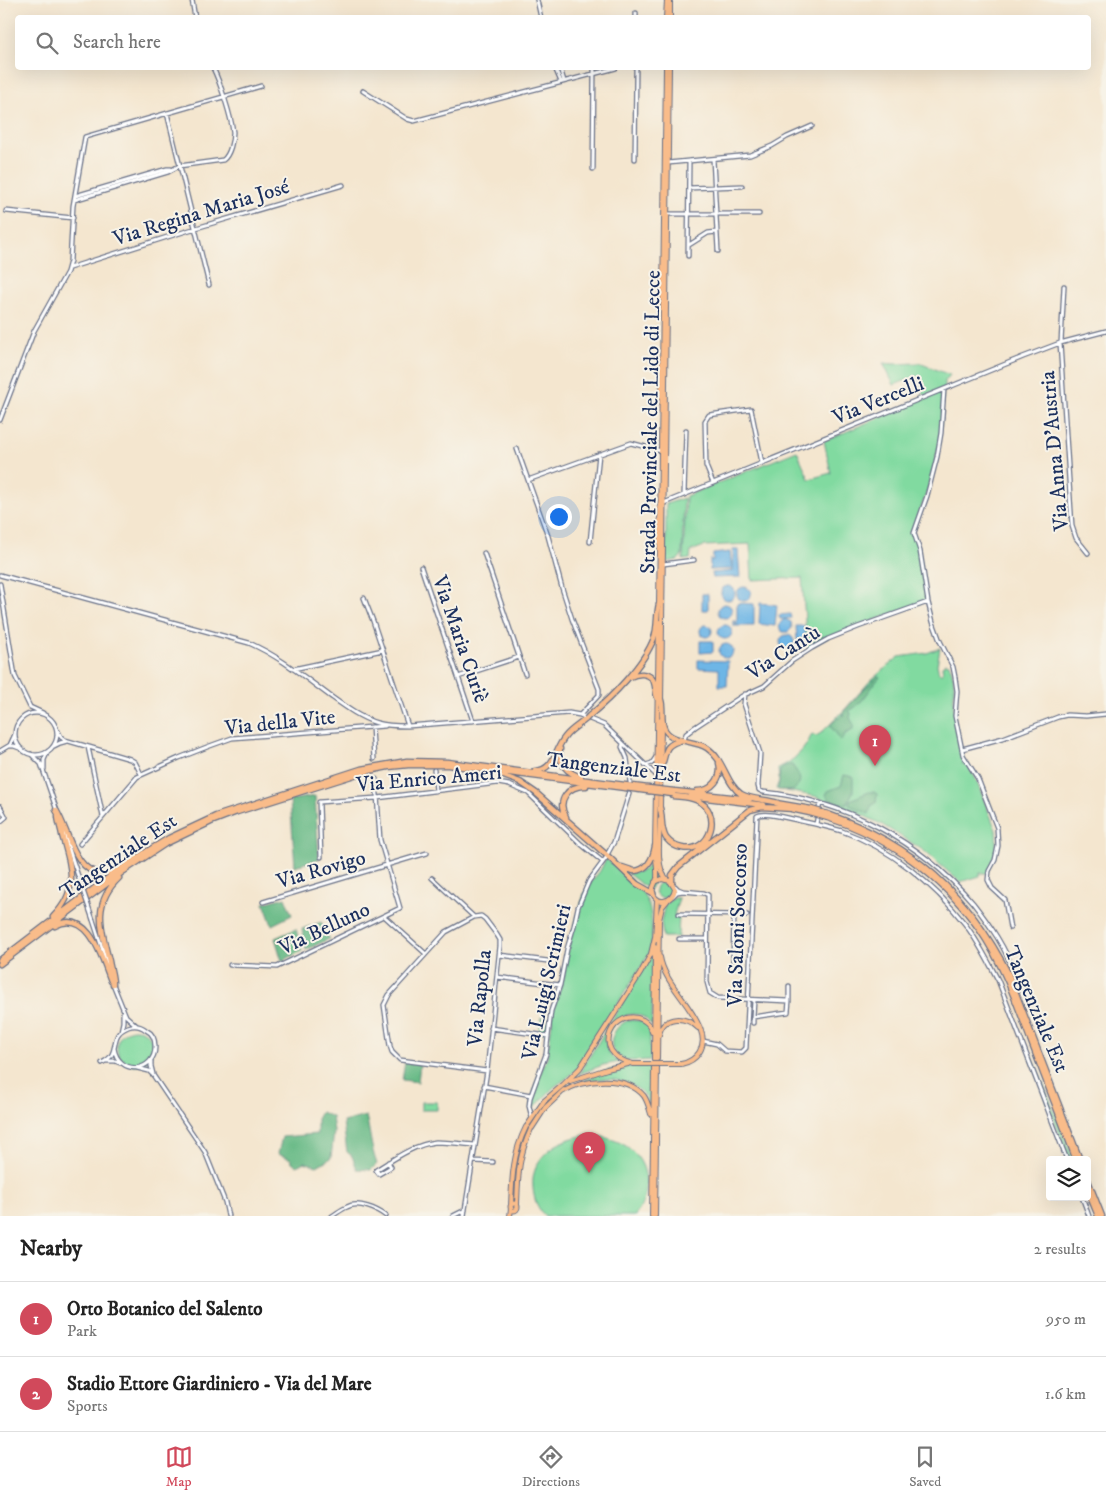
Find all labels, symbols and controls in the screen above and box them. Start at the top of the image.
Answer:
search box [15,15,1091,70]
icon: search [33,29,61,57]
text: Search here [73,31,161,54]
street label: Via Regina Maria José [109,174,293,252]
street label: Strada Provinciale del Lido di Lecce [635,270,667,574]
street label: Via Anna D'Austria [1035,370,1075,533]
street label: Via Vercelli [828,371,928,431]
your location [546,504,572,530]
street label: Via Maria Curiè [426,571,494,707]
street label: Via Cantù [741,619,825,687]
street label: Via della Vite [223,704,337,742]
pin: 1 [859,725,891,766]
street label: Tangenziale Est [545,747,683,789]
street label: Via Enrico Ameri [354,760,503,798]
street label: Tangenziale Est [55,808,182,905]
street label: Via Saloni Soccorso [722,843,754,1008]
street label: Via Rovigo [273,845,369,895]
street label: Via Belluno [274,896,374,962]
street label: Via Luigi Scrimieri [516,902,578,1064]
street label: Tangenziale Est [998,942,1075,1077]
street label: Via Rapolla [462,948,498,1049]
pin: 2 [573,1132,605,1173]
map controls [1046,1156,1091,1201]
button: layers [1046,1156,1091,1201]
text: Nearby [20,1236,82,1262]
text: 2 results [1034,1239,1086,1259]
text: Orto Botanico del Salento [67,1298,263,1321]
text: 1 [33,1309,39,1329]
text: 950 m [1046,1309,1086,1329]
text: Park [67,1321,97,1341]
text: Stadio Ettore Giardiniero - Via del Mare [67,1373,372,1396]
text: 2 [32,1384,40,1404]
text: 1.6 km [1045,1384,1086,1404]
text: Sports [67,1396,108,1416]
tab: Map [165,1443,193,1491]
tab: Directions [522,1443,580,1491]
tab: Saved [909,1443,941,1491]

